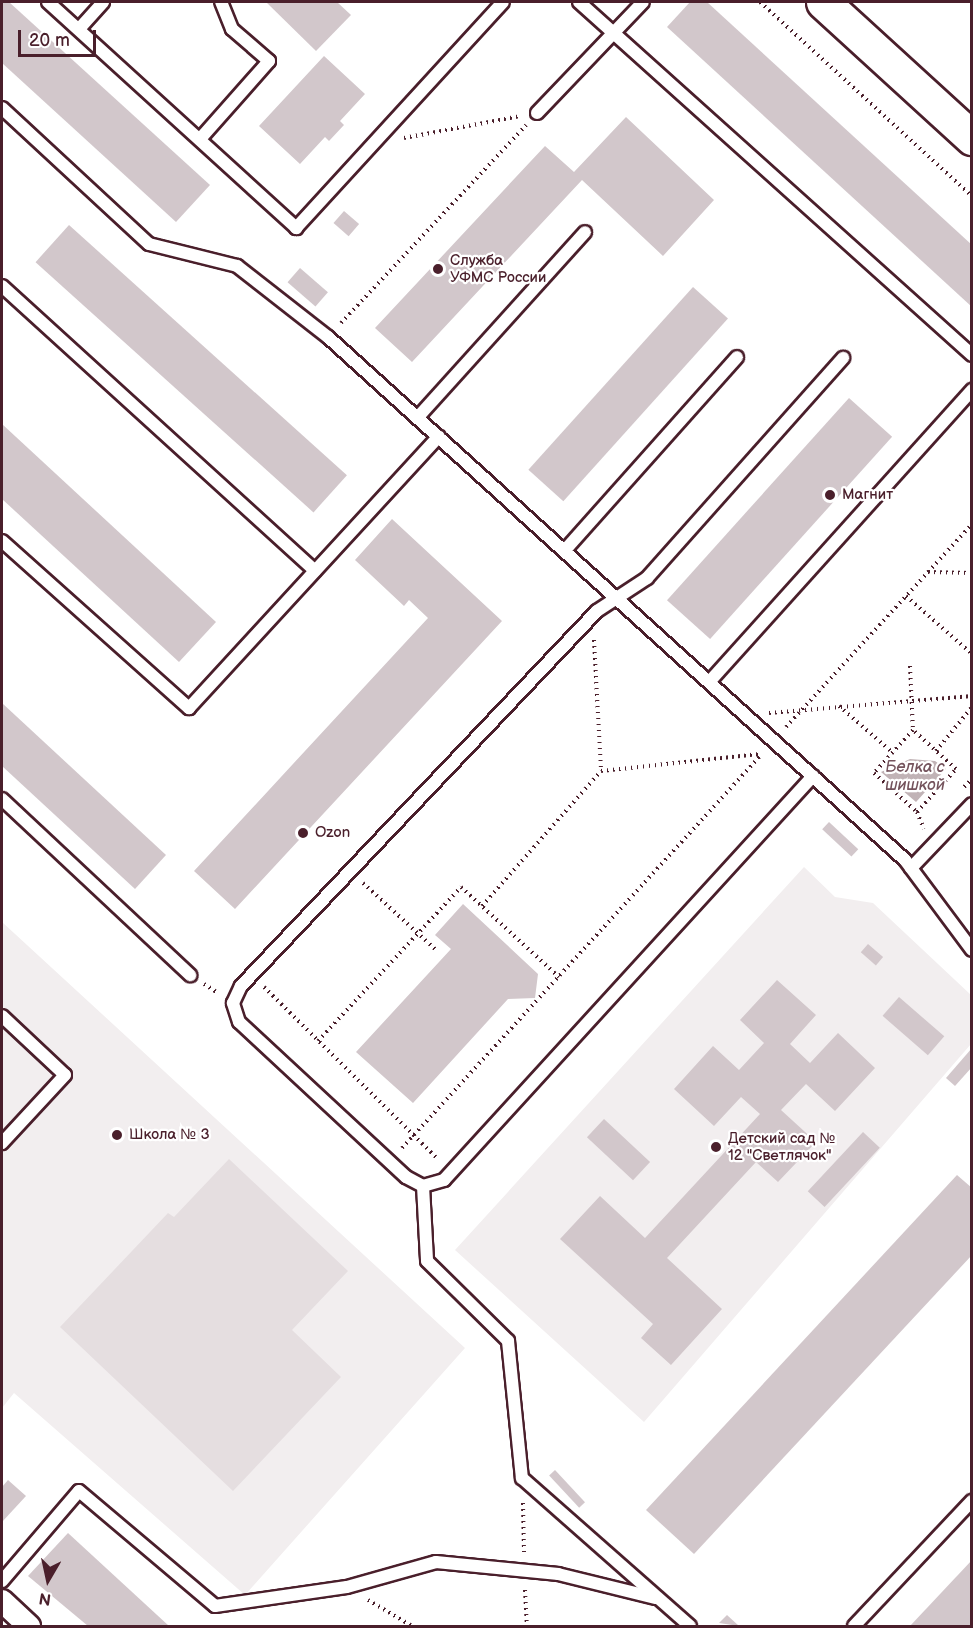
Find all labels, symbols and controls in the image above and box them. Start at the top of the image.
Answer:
scale bar [21,18,99,56]
text: 20 m [29,30,70,51]
place label: Служба УФМС России [450,251,546,286]
marker: Служба УФМС России [431,262,445,276]
place label: Магнит [842,486,893,504]
marker: Магнит [823,488,837,502]
water label: Белка с шишкой [885,758,945,796]
place label: Ozon [315,824,350,842]
marker: Ozon [296,826,310,840]
place label: Школа № 3 [129,1126,210,1144]
marker: Школа № 3 [110,1128,124,1142]
place label: Детский сад № 12 "Светлячок" [728,1129,835,1164]
marker: Детский сад № 12 "Светлячок" [709,1140,723,1154]
north arrow [18,1550,78,1610]
text: N [38,1588,53,1609]

